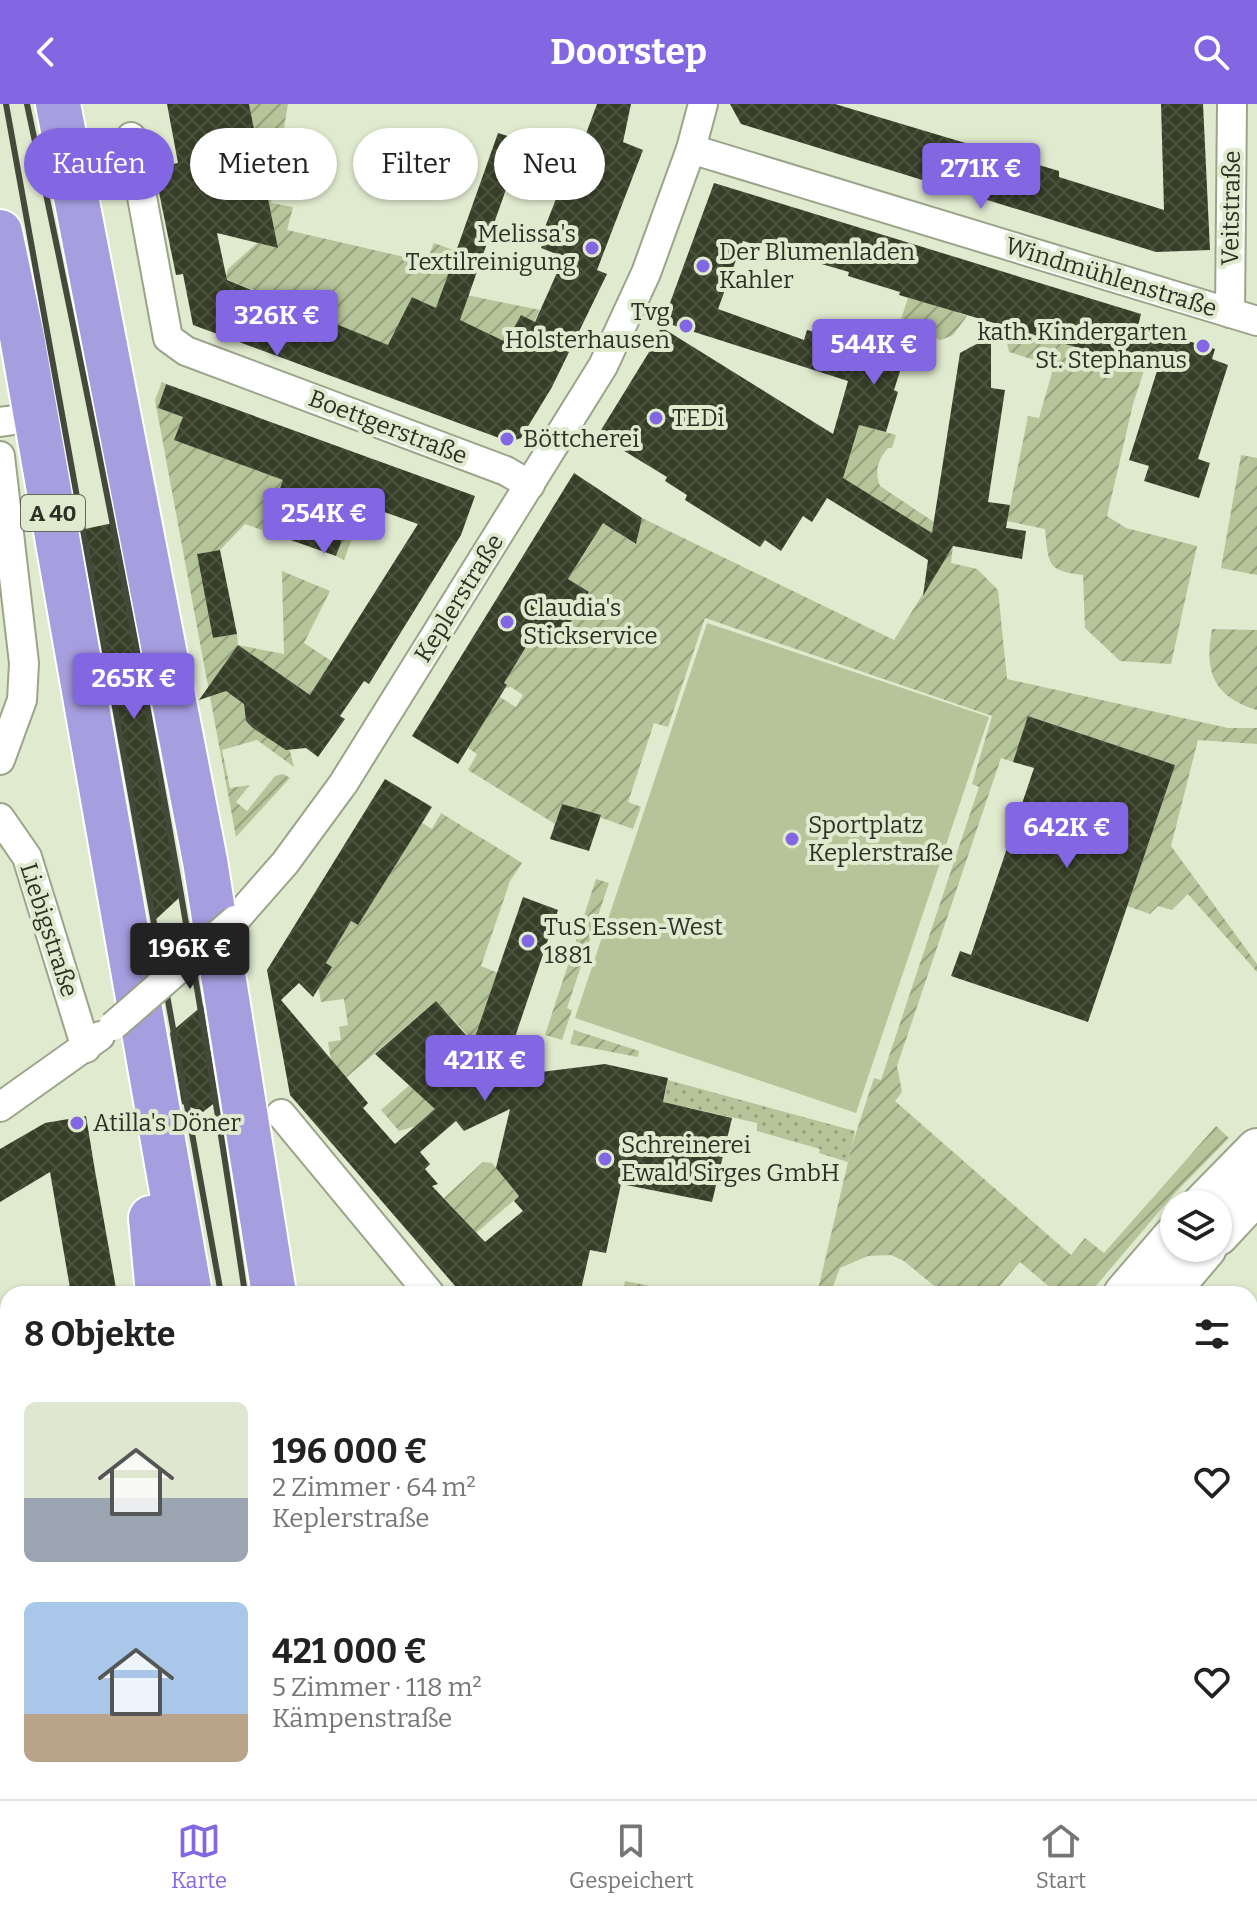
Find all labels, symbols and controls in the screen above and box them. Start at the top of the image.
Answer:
icon: back [24,30,68,74]
text: Doorstep [550,30,707,74]
icon: search [1189,30,1233,74]
chip: Kaufen [24,128,174,200]
chip: Mieten [190,128,337,200]
chip: Filter [353,128,478,200]
chip: Neu [494,128,605,200]
pin: 271K € [916,143,1046,211]
street label: Veitstraße [1216,150,1246,266]
text: 271K € [940,153,1022,184]
place label: Melissa's Textilreinigung [406,220,576,276]
street label: Windmühlenstraße [1002,232,1220,322]
place label: Der Blumenladen Kahler [719,238,915,294]
marker: Melissa's Textilreinigung [583,239,601,257]
marker: Der Blumenladen Kahler [694,257,712,275]
pin: 326K € [212,290,342,358]
place label: Tvg Holsterhausen [505,298,670,354]
text: 326K € [234,300,320,331]
marker: Tvg Holsterhausen [677,317,695,335]
place label: kath. Kindergarten St. Stephanus [978,318,1187,374]
pin: 544K € [809,319,939,387]
text: 544K € [830,329,918,360]
marker: kath. Kindergarten St. Stephanus [1194,337,1212,355]
street label: Boettgerstraße [305,384,471,470]
place label: TEDi [672,404,724,432]
marker: TEDi [647,409,665,427]
place label: Böttcherei [523,425,639,453]
marker: Böttcherei [498,430,516,448]
pin: 254K € [259,488,389,556]
road number: A 40 [21,495,85,531]
text: 254K € [281,498,367,529]
street label: Keplerstraße [409,529,509,667]
place label: Claudia's Stickservice [523,594,658,650]
marker: Claudia's Stickservice [498,613,516,631]
pin: 265K € [69,653,199,721]
text: 265K € [91,663,177,694]
pin: 642K € [1002,802,1132,870]
place label: Sportplatz Keplerstraße [808,811,953,867]
text: 642K € [1023,812,1111,843]
marker: Sportplatz Keplerstraße [783,830,801,848]
street label: Liebigstraße [14,860,84,1000]
place label: TuS Essen-West 1881 [544,913,723,969]
pin: 196K € [125,923,255,991]
marker: TuS Essen-West 1881 [519,932,537,950]
text: 196K € [148,933,232,964]
pin: 421K € [420,1035,550,1103]
text: 421K € [443,1045,527,1076]
place label: Atilla's Döner [93,1109,241,1137]
marker: Atilla's Döner [68,1114,86,1132]
place label: Schreinerei Ewald Sirges GmbH [621,1131,840,1187]
marker: Schreinerei Ewald Sirges GmbH [596,1150,614,1168]
map controls [1160,1190,1232,1262]
button: layers [1160,1190,1232,1262]
icon: filters [1190,1312,1234,1356]
text: 8 Objekte [24,1314,175,1355]
text: 196 000 € [272,1431,428,1472]
icon: home [88,1434,184,1530]
icon: heart [1190,1460,1234,1504]
text: 2 Zimmer · 64 m² [272,1472,476,1503]
text: Keplerstraße [272,1503,430,1534]
text: 421 000 € [272,1631,427,1672]
icon: home [88,1634,184,1730]
icon: heart [1190,1660,1234,1704]
text: 5 Zimmer · 118 m² [272,1672,482,1703]
text: Kämpenstraße [272,1703,452,1734]
tab: Karte [171,1819,227,1894]
tab: Gespeichert [569,1819,694,1894]
tab: Start [1036,1819,1086,1894]

